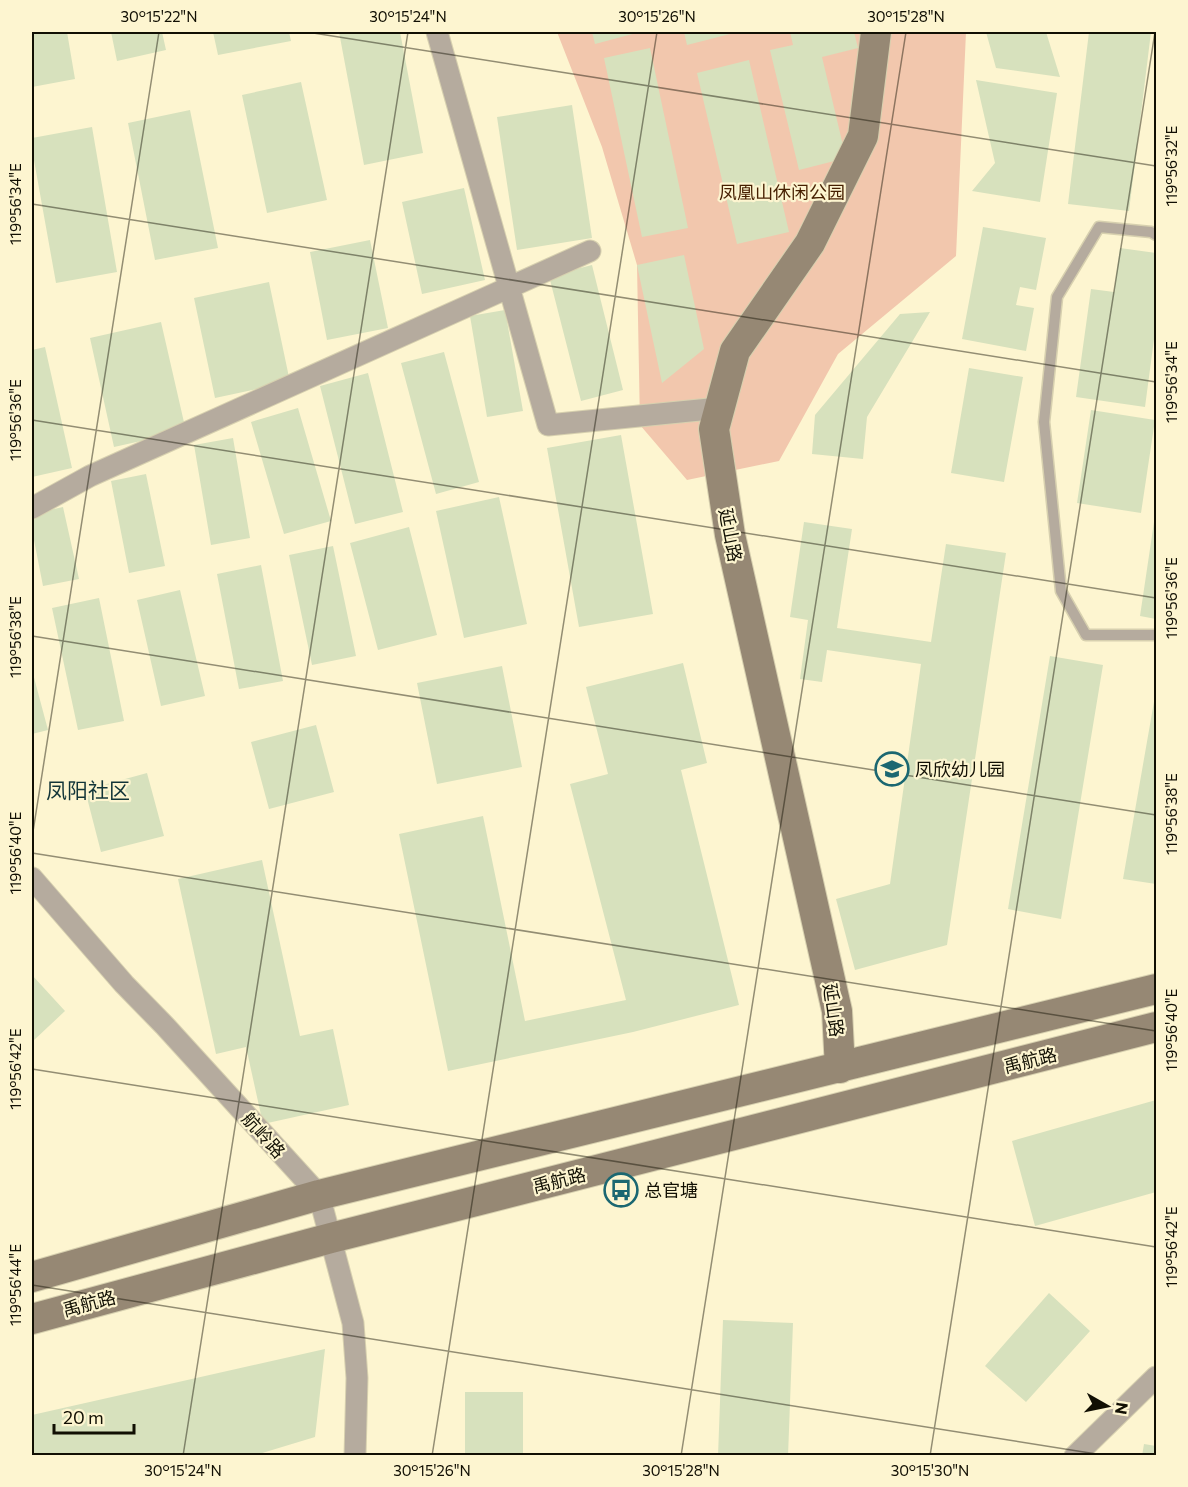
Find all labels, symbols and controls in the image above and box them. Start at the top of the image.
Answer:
text: 30°15'22"N [121,7,197,25]
text: 30°15'24"N [369,7,447,25]
text: 30°15'26"N [618,7,696,25]
text: 30°15'28"N [867,7,945,25]
text: 119°56'32"E [1162,125,1180,207]
text: 119°56'34"E [6,163,24,245]
park label: 凤凰山休闲公园 [719,181,845,203]
text: 119°56'34"E [1162,341,1180,423]
text: 119°56'36"E [6,379,24,461]
street label: 延山路 [715,506,747,564]
text: 119°56'36"E [1162,557,1180,639]
text: 119°56'38"E [6,596,24,678]
school or university icon: 凤欣幼儿园 [874,751,910,787]
place label: 凤欣幼儿园 [915,758,1005,780]
text: 119°56'38"E [1162,773,1180,855]
district label: 凤阳社区 [46,777,130,802]
text: 119°56'40"E [6,811,24,894]
street label: 延山路 [819,982,849,1038]
text: 119°56'40"E [1162,988,1180,1071]
text: 119°56'42"E [6,1028,24,1110]
street label: 禹航路 [1001,1043,1059,1077]
street label: 航岭路 [238,1108,290,1162]
street label: 禹航路 [530,1163,588,1197]
bus stop icon: 总官塘 [603,1172,639,1208]
place label: 总官塘 [644,1179,698,1201]
text: 119°56'42"E [1162,1206,1180,1288]
text: 119°56'44"E [6,1244,24,1326]
street label: 禹航路 [60,1285,118,1321]
north arrow [1077,1376,1137,1436]
scale bar [54,1397,134,1435]
text: N [1112,1401,1133,1416]
text: 20 m [63,1406,104,1428]
text: 30°15'24"N [144,1461,222,1479]
text: 30°15'26"N [393,1461,471,1479]
text: 30°15'28"N [642,1461,720,1479]
text: 30°15'30"N [891,1461,969,1479]

